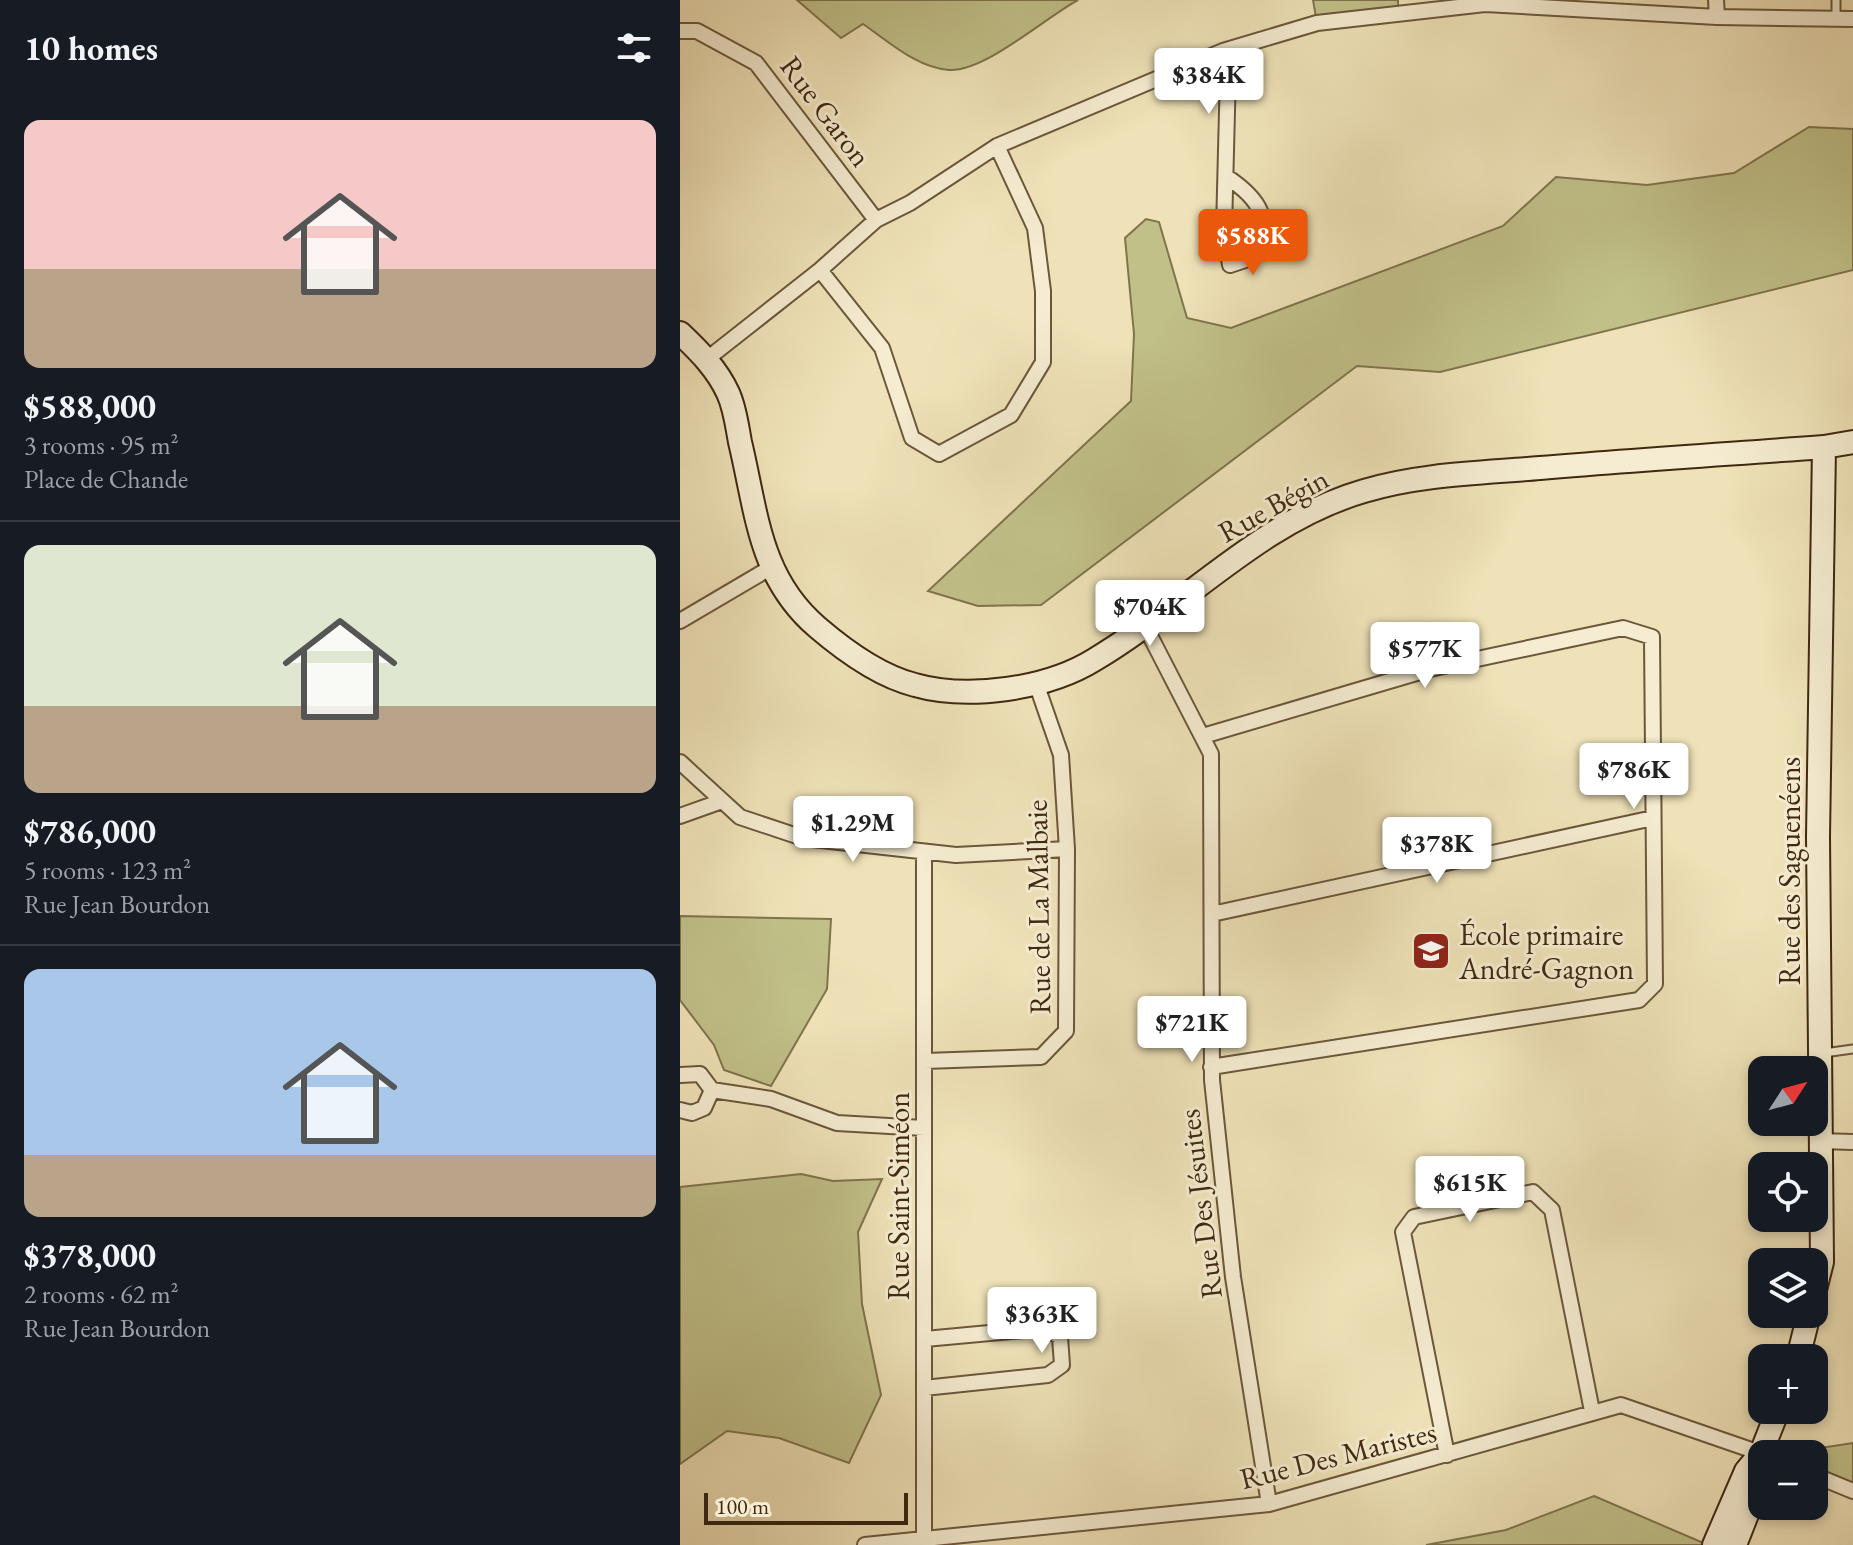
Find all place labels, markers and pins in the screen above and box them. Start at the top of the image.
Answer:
pin: $384K [1153,48,1265,116]
pin: $588K [1197,209,1309,277]
pin: $704K [1094,580,1206,648]
pin: $577K [1369,622,1481,690]
pin: $786K [1578,743,1690,811]
pin: $1.29M [788,796,918,864]
pin: $378K [1381,817,1493,885]
place label: École primaire André-Gagnon [1458,915,1634,988]
school or university icon: École primaire André-Gagnon [1410,930,1452,972]
pin: $721K [1136,996,1248,1064]
pin: $615K [1414,1156,1526,1224]
pin: $363K [986,1287,1098,1355]

